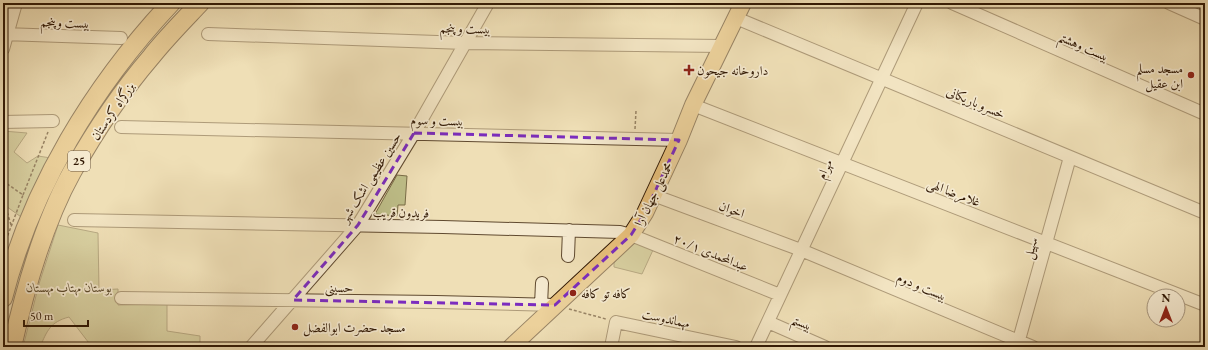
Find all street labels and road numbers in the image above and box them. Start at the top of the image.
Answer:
street label: بیست وپنجم [40,13,90,36]
street label: بیست و پنجم [439,20,491,41]
street label: بیست وهشتم [1054,28,1112,70]
street label: بزرگراه کردستان [87,78,138,144]
street label: خسرو باریکانی [944,83,1008,122]
street label: بیست و سوم [410,112,464,132]
street label: حسین عظیمی اشک شهر [335,129,406,228]
road number: 25 [68,151,90,171]
street label: مهرام [813,157,839,183]
street label: محمدعلی جهان آرا [630,159,679,230]
street label: غلامرضا الهی [924,175,983,211]
street label: اخوان [717,197,747,222]
street label: فریدون قریب [373,204,429,222]
street label: عبدالمحمدی ۲۰/۱ [671,230,751,275]
street label: سهیل [1019,235,1043,261]
street label: بیست و دوم [893,268,949,307]
street label: حسینی [325,279,353,297]
street label: مهماندوست [640,305,691,332]
street label: بیستم [787,311,815,339]

